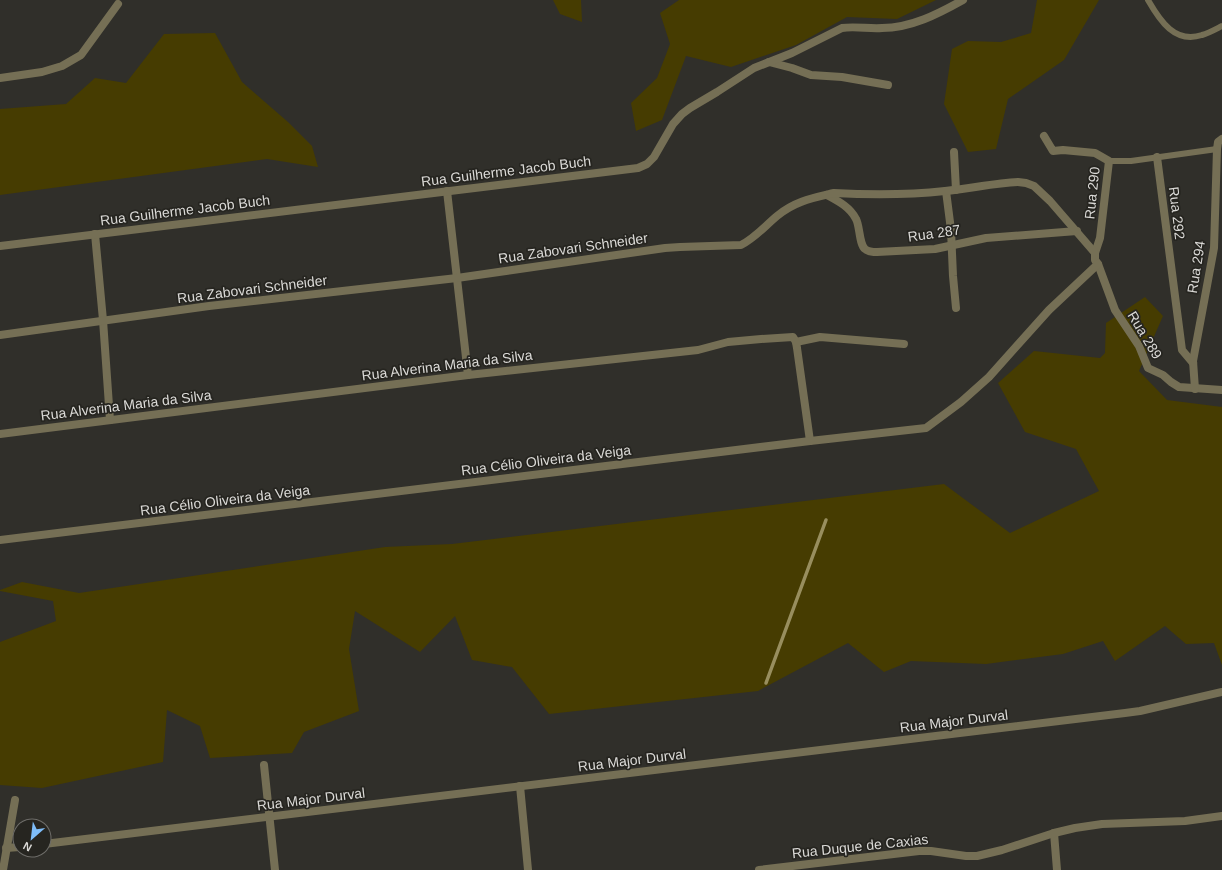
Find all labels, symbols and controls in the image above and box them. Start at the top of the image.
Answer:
street label: Rua Guilherme Jacob Buch [420,153,592,189]
street label: Rua 290 [1081,166,1103,220]
street label: Rua 292 [1166,186,1188,240]
street label: Rua Guilherme Jacob Buch [99,192,271,228]
street label: Rua 287 [907,221,962,245]
street label: Rua Zabovari Schneider [497,230,649,266]
street label: Rua 294 [1184,239,1208,294]
street label: Rua Zabovari Schneider [176,272,328,306]
street label: Rua 289 [1125,308,1166,362]
street label: Rua Alverina Maria da Silva [361,347,534,383]
street label: Rua Alverina Maria da Silva [40,387,213,423]
street label: Rua Célio Oliveira da Veiga [460,442,632,478]
street label: Rua Célio Oliveira da Veiga [139,482,311,518]
street label: Rua Major Durval [899,706,1009,736]
street label: Rua Major Durval [577,745,687,775]
street label: Rua Major Durval [256,784,366,814]
north arrow [12,818,52,858]
street label: Rua Duque de Caxias [791,831,929,861]
text: N [21,840,34,854]

